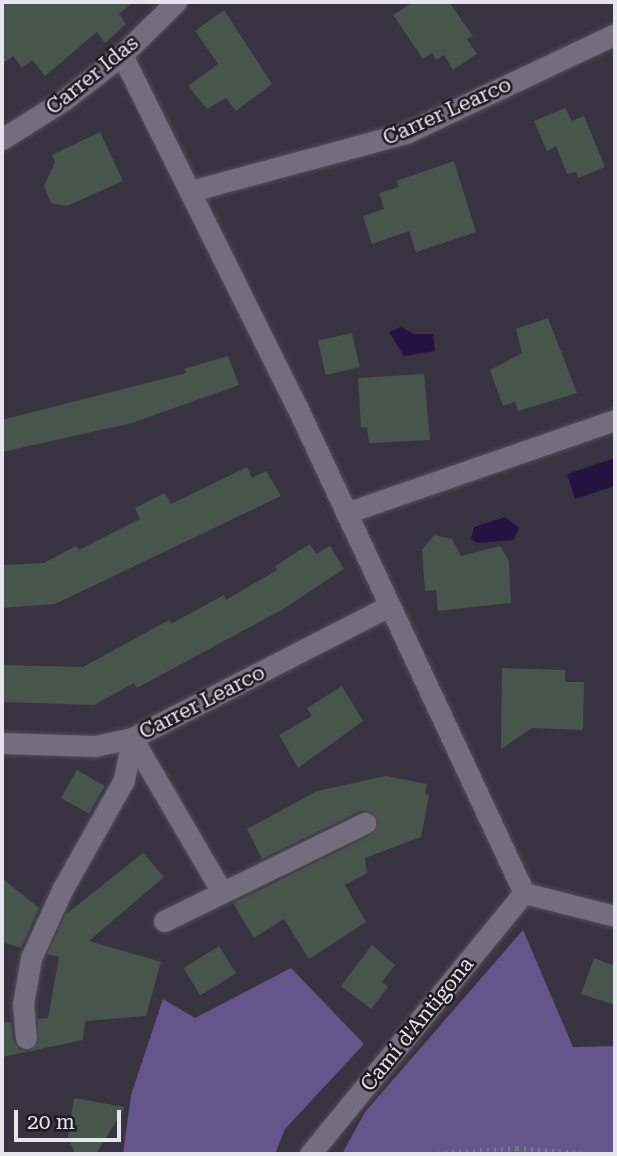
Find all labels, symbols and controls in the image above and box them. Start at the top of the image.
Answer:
street label: Carrer Idas [41,30,143,120]
street label: Carrer Learco [379,71,515,151]
street label: Carrer Learco [135,659,269,745]
street label: Camí d'Antigona [355,952,479,1096]
scale bar [18,1096,124,1140]
text: 20 m [27,1110,75,1134]

